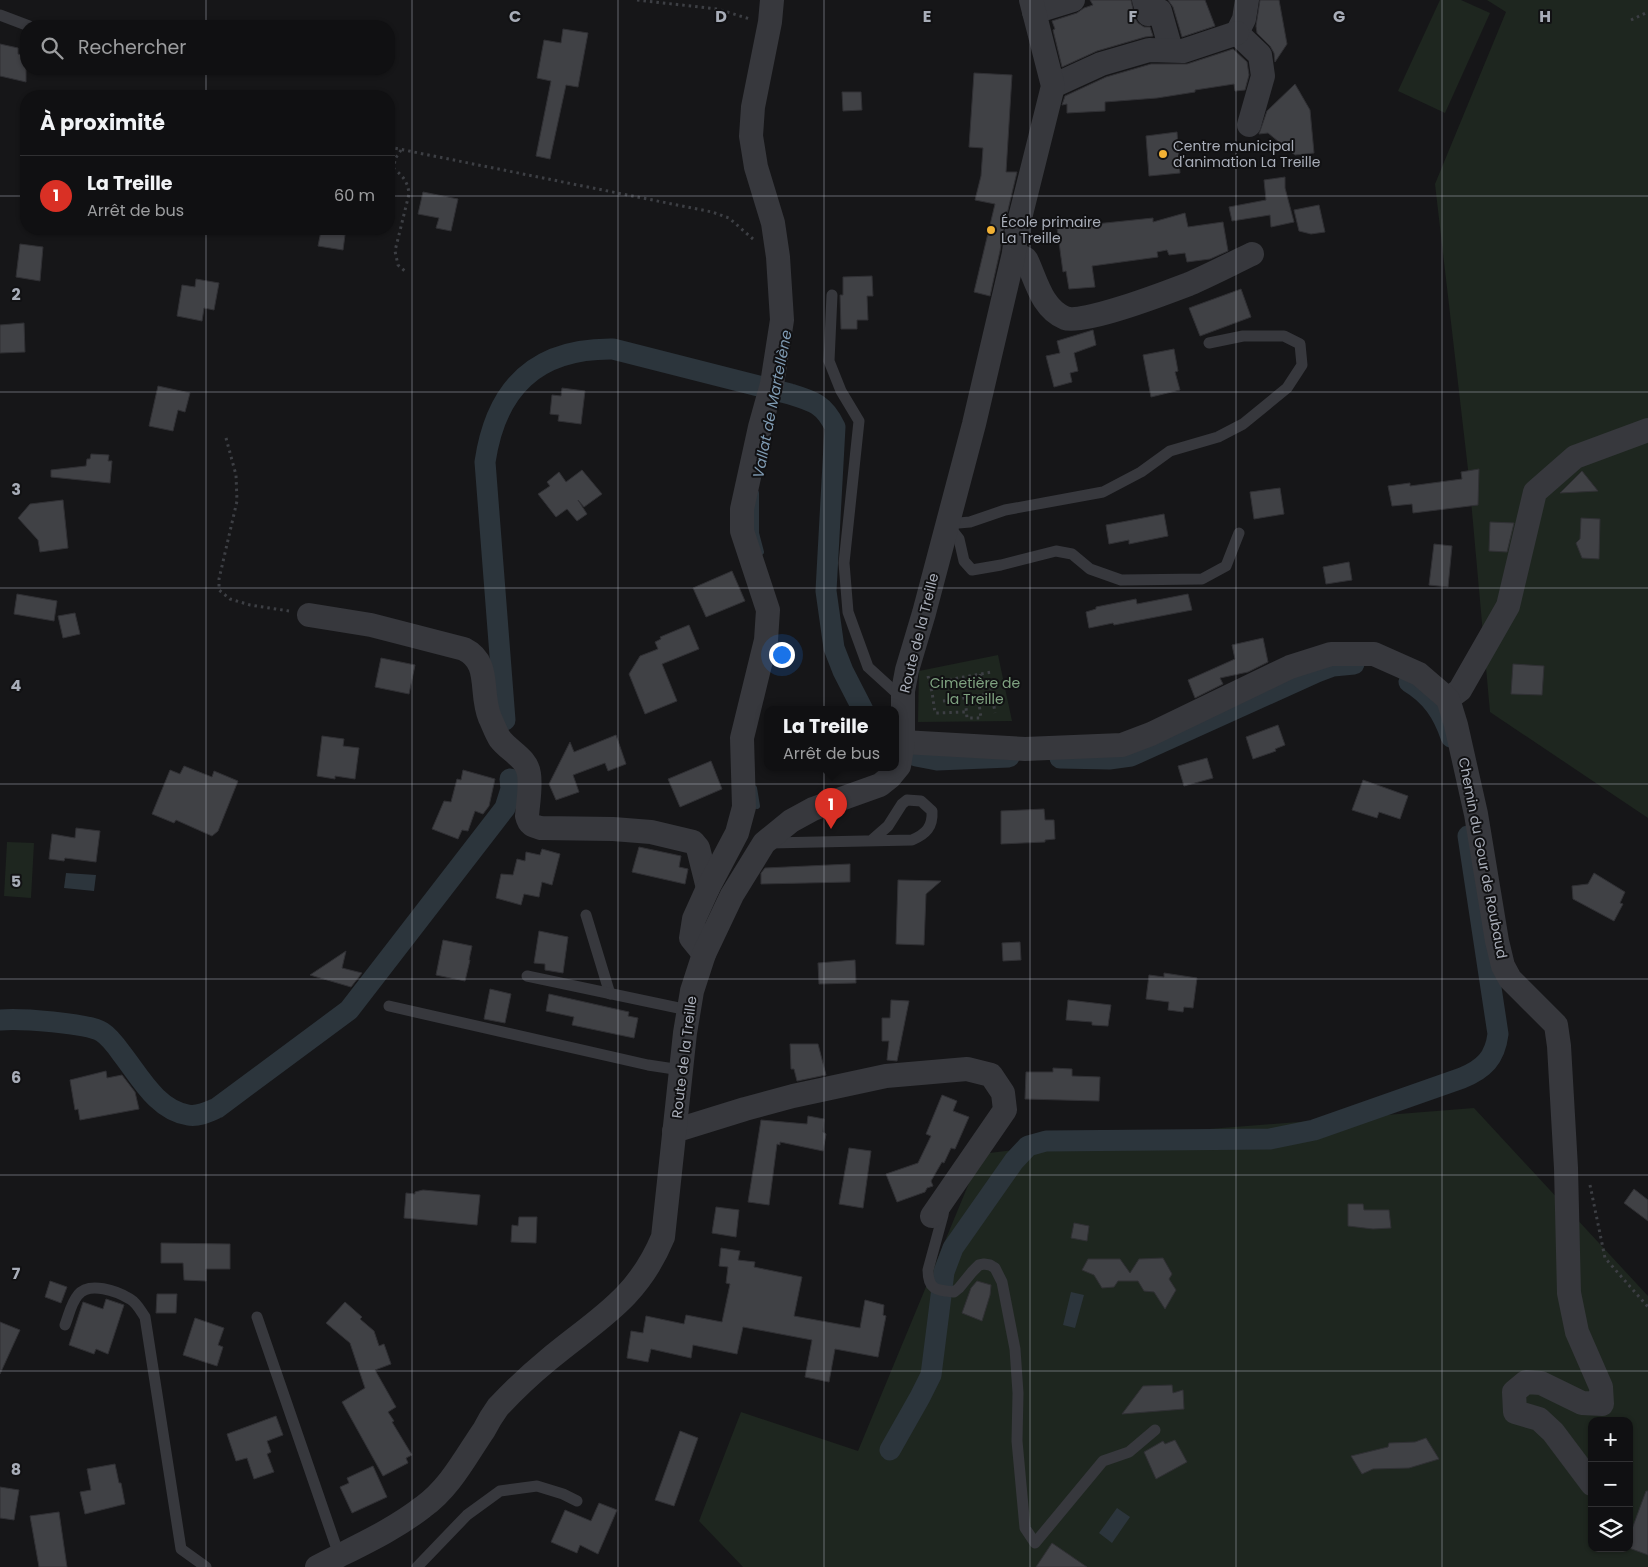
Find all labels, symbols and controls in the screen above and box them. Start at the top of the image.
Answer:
text: C [509,5,521,28]
text: D [715,5,727,28]
text: E [923,5,931,28]
text: F [1129,5,1138,28]
text: G [1333,5,1345,28]
text: H [1539,5,1551,28]
search box [20,20,395,75]
icon: search [38,34,66,62]
text: Rechercher [78,34,186,61]
text: À proximité [40,108,165,137]
place label: Centre municipal d'animation La Treille [1173,136,1321,172]
marker: Centre municipal d'animation La Treille [1157,148,1169,160]
text: La Treille [87,170,173,197]
text: 1 [53,184,59,207]
text: 60 m [334,184,375,207]
text: Arrêt de bus [87,199,184,222]
place label: École primaire La Treille [1001,212,1101,248]
marker: École primaire La Treille [985,224,997,236]
text: 2 [11,283,21,306]
water label: Vallat de Martellène [747,328,797,480]
text: 3 [11,478,21,501]
street label: Route de la Treille [894,571,944,695]
your location [769,642,795,668]
park label: Cimetière de la Treille [930,673,1020,709]
text: 4 [11,674,22,697]
popup [764,706,899,771]
text: La Treille [783,713,869,740]
text: Arrêt de bus [783,742,880,765]
street label: Chemin du Gour de Roubaud [1454,756,1512,960]
pin: 1 [815,788,847,829]
text: 5 [11,870,21,893]
street label: Route de la Treille [667,994,701,1119]
text: 6 [11,1066,21,1089]
text: 7 [12,1262,21,1285]
map controls [1588,1417,1633,1552]
button: + [1588,1417,1633,1462]
text: 8 [11,1458,21,1481]
button: − [1588,1462,1633,1507]
button: layers [1588,1507,1633,1552]

